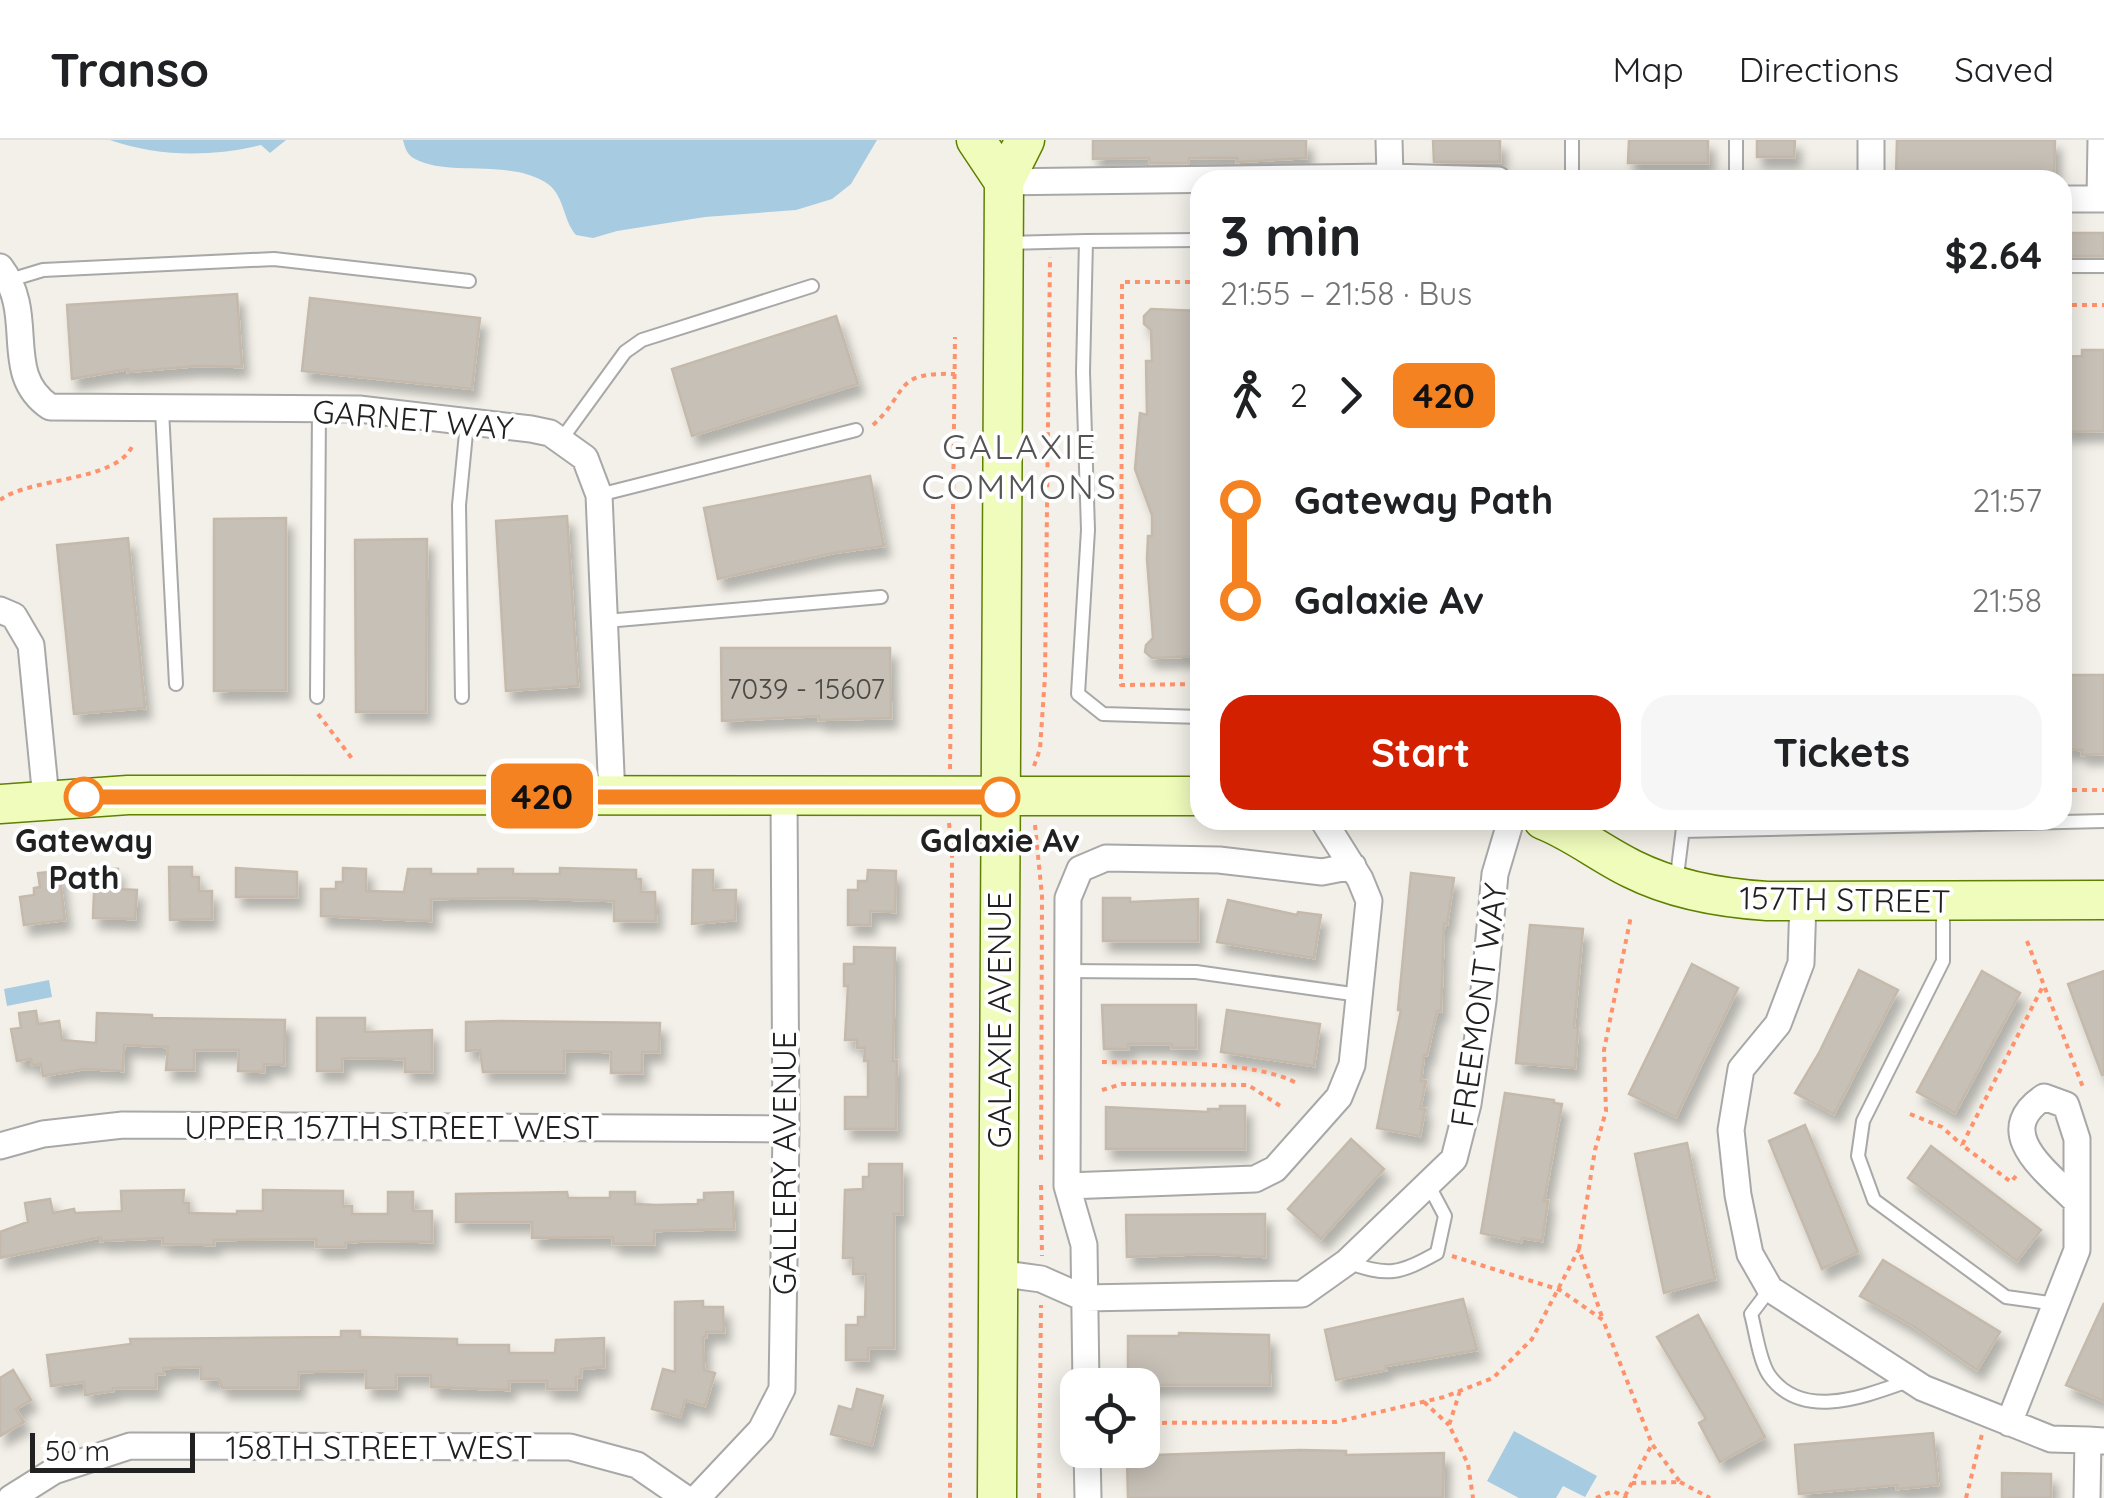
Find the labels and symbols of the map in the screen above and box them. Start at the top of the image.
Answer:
street label: GARNET WAY [311,390,515,448]
district label: GALAXIE COMMONS [921,424,1119,508]
house number: 7039 - 15607 [727,671,885,706]
line badge: 420 [484,764,600,828]
marker: Gateway Path [65,778,103,816]
marker: Galaxie Av [981,778,1019,816]
place label: Gateway Path [15,820,153,897]
place label: Galaxie Av [920,820,1080,860]
street label: 157TH STREET [1739,877,1951,921]
street label: FREEMONT WAY [1441,880,1515,1129]
street label: GALAXIE AVENUE [979,892,1019,1148]
street label: GALLERY AVENUE [764,1031,804,1295]
street label: UPPER 157TH STREET WEST [184,1107,600,1147]
street label: 158TH STREET WEST [225,1427,533,1467]
scale bar [30,1428,195,1472]

